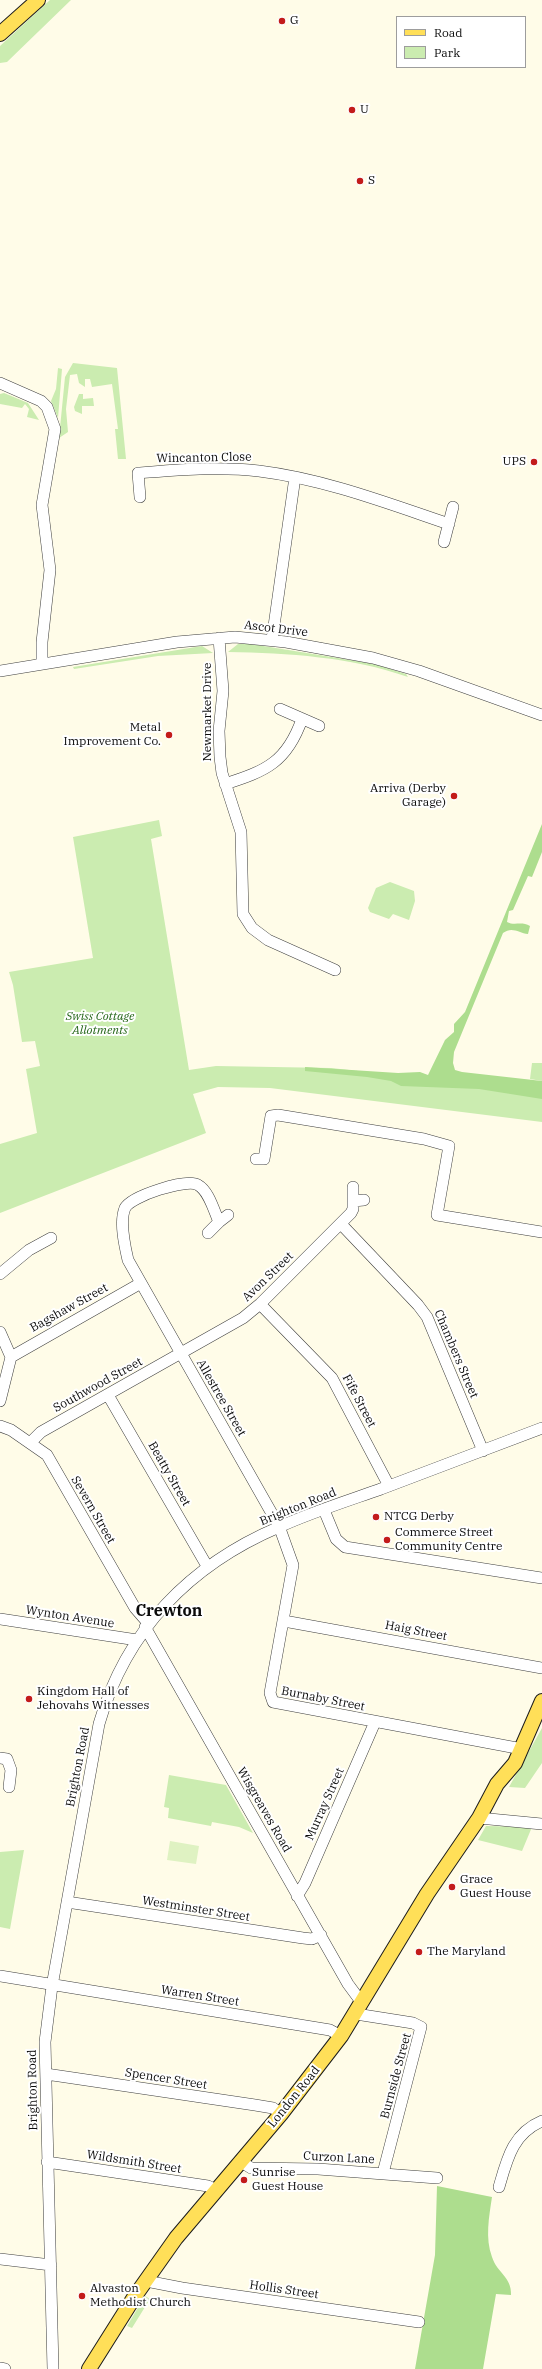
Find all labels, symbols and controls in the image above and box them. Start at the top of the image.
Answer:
place label: G [290,14,299,28]
marker: G [277,16,287,26]
legend [396,16,526,68]
text: Road [434,25,463,40]
text: Park [434,45,460,60]
place label: U [360,103,369,117]
marker: U [347,105,357,115]
place label: S [368,174,375,188]
marker: S [355,176,365,186]
street label: Wincanton Close [156,450,252,466]
place label: UPS [503,455,526,469]
marker: UPS [529,457,539,467]
street label: Ascot Drive [243,618,309,640]
street label: Newmarket Drive [201,663,215,761]
place label: Metal Improvement Co. [64,721,161,749]
marker: Metal Improvement Co. [164,730,174,740]
place label: Arriva (Derby Garage) [370,782,446,810]
marker: Arriva (Derby Garage) [449,791,459,801]
park label: Swiss Cottage Allotments [66,1010,134,1038]
street label: Avon Street [240,1249,296,1305]
street label: Bagshaw Street [28,1281,110,1335]
street label: Chambers Street [431,1308,481,1400]
street label: Southwood Street [51,1355,145,1415]
street label: Allestree Street [193,1357,249,1439]
street label: Fife Street [339,1372,379,1430]
street label: Beatty Street [145,1439,193,1509]
street label: Severn Street [68,1474,118,1546]
street label: Brighton Road [258,1485,338,1529]
place label: NTCG Derby [384,1510,454,1524]
marker: NTCG Derby [371,1512,381,1522]
place label: Commerce Street Community Centre [395,1526,502,1554]
marker: Commerce Street Community Centre [382,1535,392,1545]
district label: Crewton [136,1601,202,1621]
street label: Wynton Avenue [25,1603,115,1631]
street label: Haig Street [384,1618,448,1644]
street label: Burnaby Street [280,1684,366,1714]
place label: Kingdom Hall of Jehovahs Witnesses [37,1685,149,1713]
marker: Kingdom Hall of Jehovahs Witnesses [24,1694,34,1704]
street label: Brighton Road [63,1726,93,1808]
street label: Wisgreaves Road [234,1765,294,1855]
street label: Murray Street [303,1766,347,1842]
place label: Grace Guest House [460,1873,531,1901]
marker: Grace Guest House [447,1882,457,1892]
street label: Westminster Street [141,1893,251,1925]
place label: The Maryland [427,1945,506,1959]
marker: The Maryland [414,1947,424,1957]
street label: Warren Street [160,1983,240,2009]
street label: Burnside Street [378,2032,414,2120]
street label: Brighton Road [25,2049,41,2131]
street label: London Road [265,2063,323,2131]
street label: Spencer Street [124,2065,208,2093]
street label: Wildsmith Street [86,2147,182,2177]
street label: Curzon Lane [303,2149,375,2167]
place label: Sunrise Guest House [252,2166,323,2194]
marker: Sunrise Guest House [239,2175,249,2185]
street label: Hollis Street [249,2278,319,2302]
place label: Alvaston Methodist Church [90,2282,191,2310]
marker: Alvaston Methodist Church [77,2291,87,2301]

